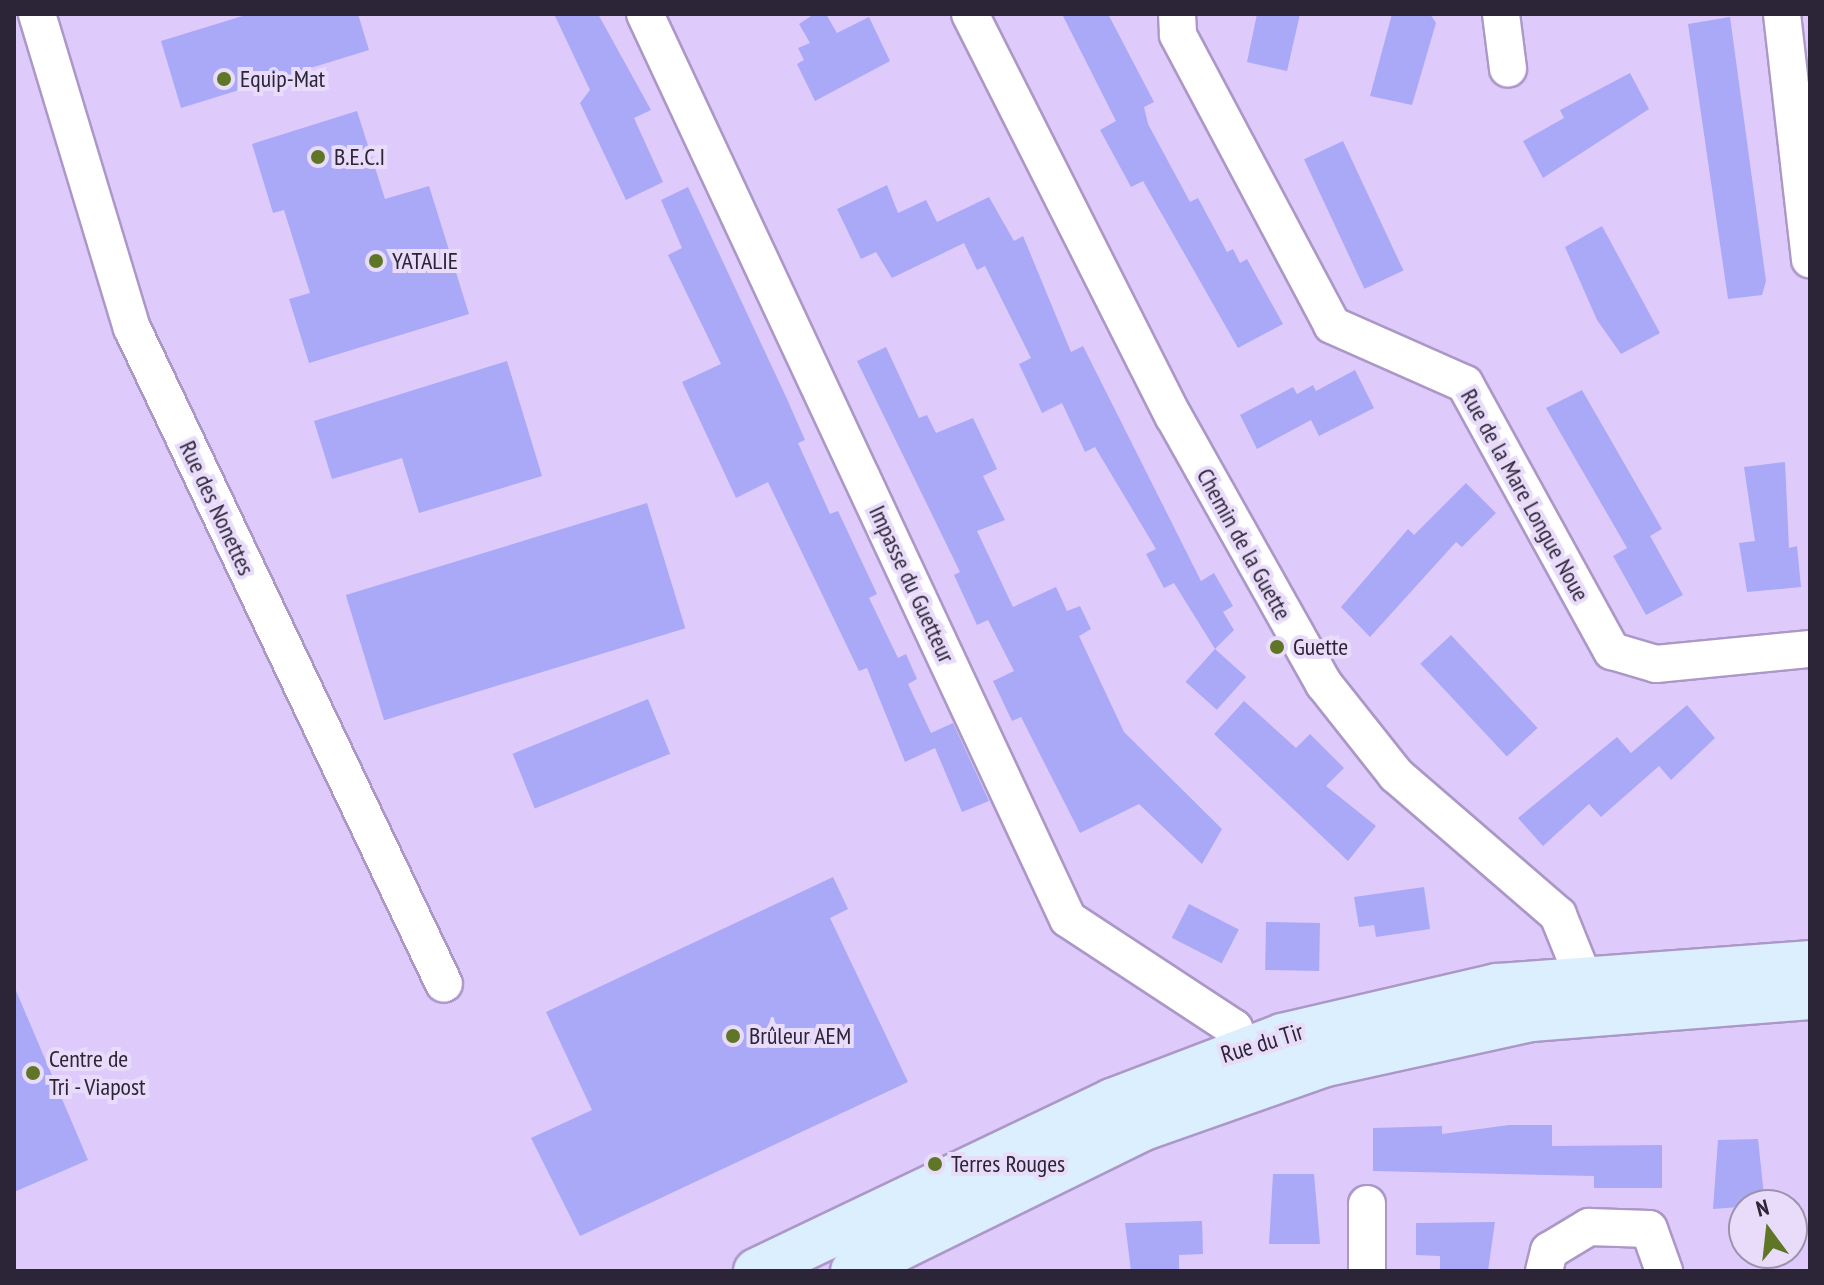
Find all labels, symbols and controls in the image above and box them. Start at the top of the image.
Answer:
place label: Equip-Mat [240,65,325,93]
marker: Equip-Mat [215,70,233,88]
place label: B.E.C.I [334,143,385,171]
marker: B.E.C.I [309,148,327,166]
place label: YATALIE [392,247,458,275]
marker: YATALIE [367,252,385,270]
street label: Rue de la Mare Longue Noue [1455,384,1595,606]
street label: Rue des Nonettes [173,436,261,580]
street label: Chemin de la Guette [1191,463,1297,625]
street label: Impasse du Guetteur [863,501,961,667]
place label: Guette [1293,633,1348,661]
marker: Guette [1268,638,1286,656]
street label: Rue du Tir [1217,1017,1307,1069]
place label: Brûleur AEM [749,1022,852,1050]
marker: Brûleur AEM [724,1027,742,1045]
place label: Centre de Tri - Viapost [49,1045,148,1101]
marker: Centre de Tri - Viapost [24,1064,42,1082]
place label: Terres Rouges [951,1150,1065,1178]
marker: Terres Rouges [926,1155,944,1173]
north arrow [1728,1189,1808,1269]
text: N [1753,1193,1772,1223]

